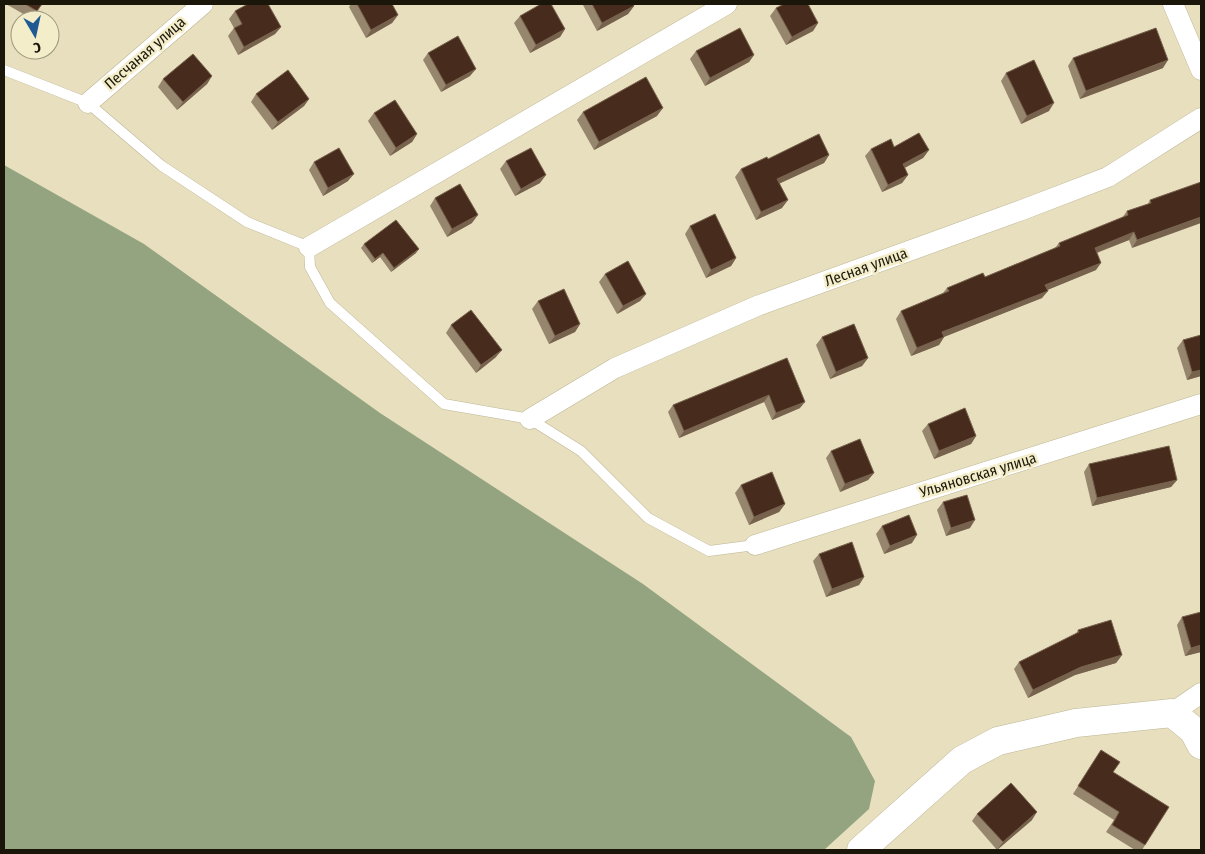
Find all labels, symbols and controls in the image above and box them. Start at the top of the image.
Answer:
north arrow [10,10,60,60]
street label: Песчаная улица [101,13,189,93]
text: С [31,38,42,56]
street label: Лесная улица [822,244,910,290]
street label: Ульяновская улица [916,449,1039,502]

